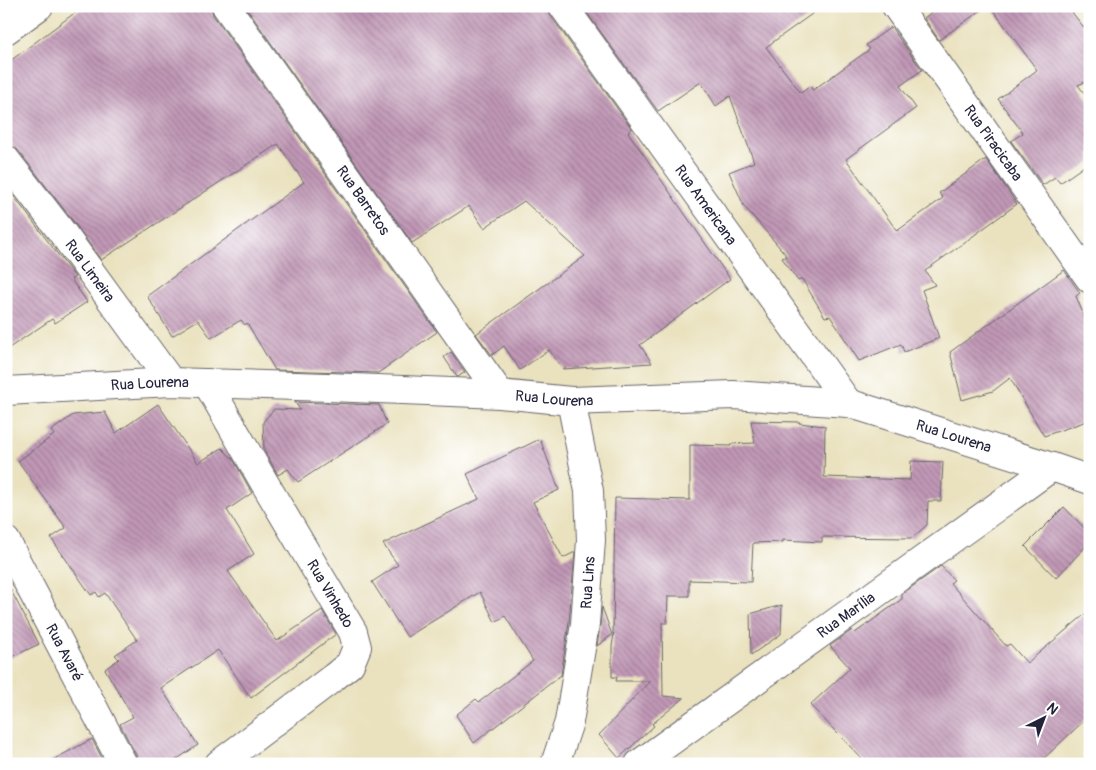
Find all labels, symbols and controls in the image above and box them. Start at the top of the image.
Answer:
street label: Rua Piracicaba [959,101,1026,185]
street label: Rua Americana [670,161,741,249]
street label: Rua Barretos [332,162,394,239]
street label: Rua Limeira [60,236,119,306]
street label: Rua Lourena [110,373,189,395]
street label: Rua Lourena [514,387,594,411]
street label: Rua Lourena [913,416,994,457]
street label: Rua Vinhedo [302,556,357,631]
street label: Rua Lins [577,556,600,610]
street label: Rua Marília [814,588,879,643]
street label: Rua Avaré [41,621,87,685]
north arrow [1018,692,1068,742]
text: N [1043,699,1062,718]

